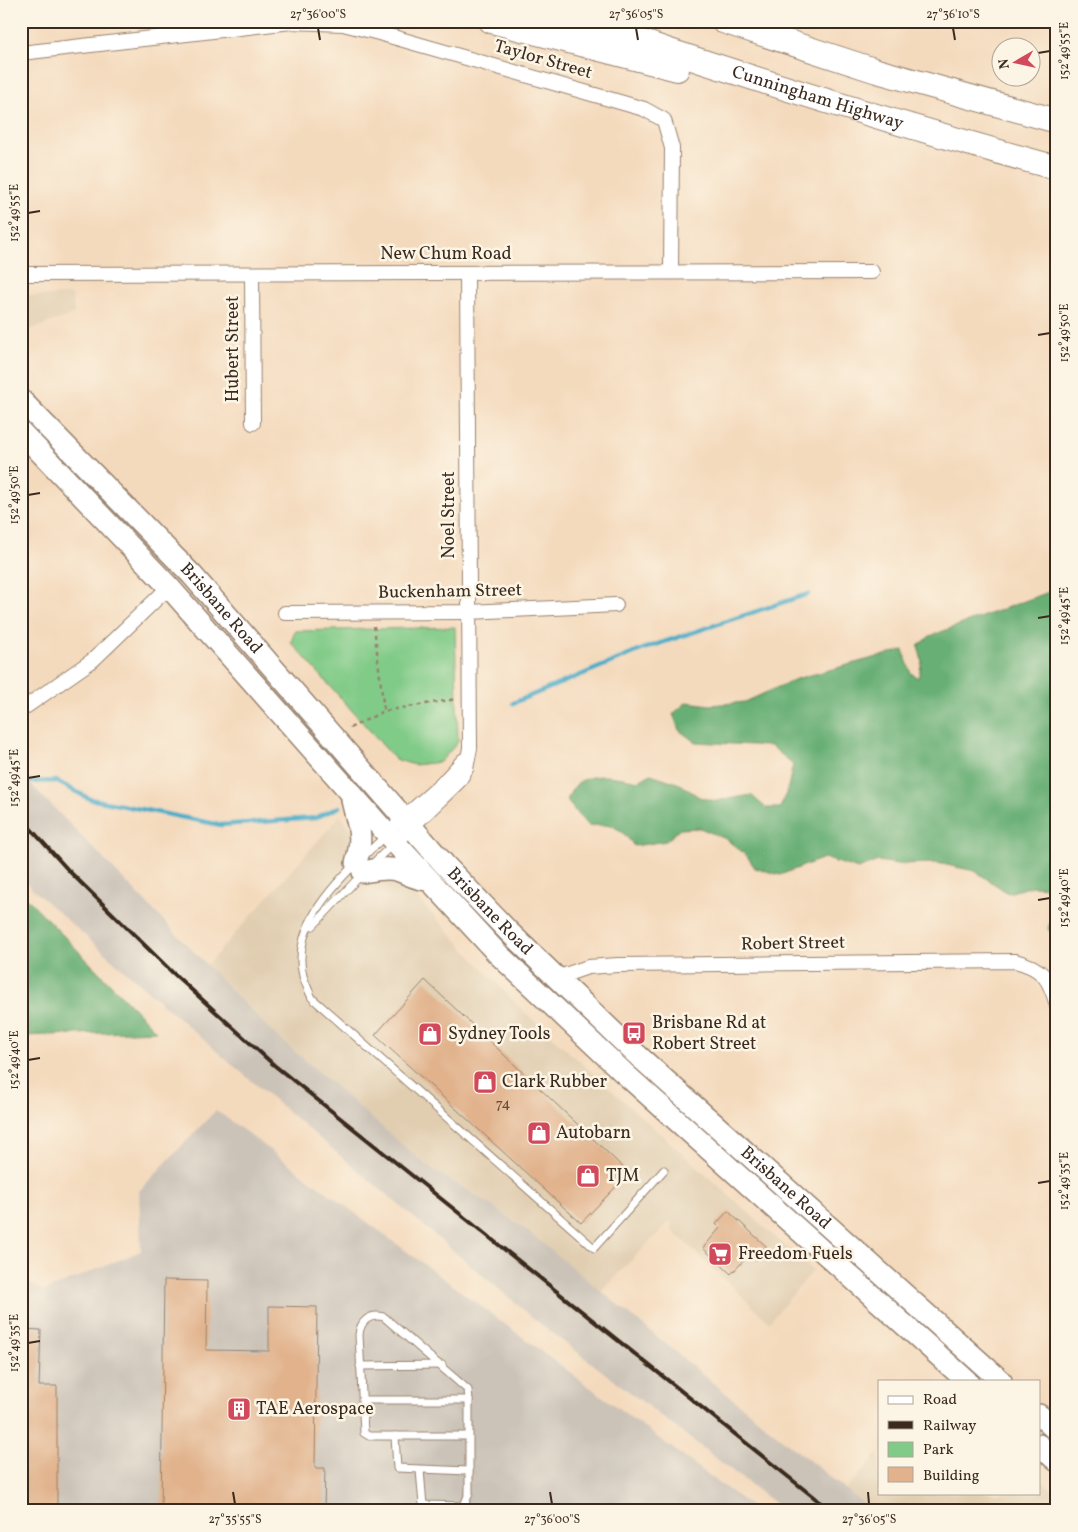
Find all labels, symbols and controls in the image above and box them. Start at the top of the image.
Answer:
text: 27°36'00"S [290,7,346,23]
text: 27°36'05"S [609,7,663,23]
text: 27°36'10"S [926,7,980,23]
text: 152°49'55"E [1057,22,1073,80]
street label: Taylor Street [491,34,595,86]
north arrow [990,38,1040,88]
text: N [994,57,1015,70]
street label: Cunningham Highway [729,60,907,136]
text: 152°49'55"E [7,184,23,242]
street label: New Chum Road [380,242,512,267]
street label: Hubert Street [221,296,246,402]
text: 152°49'50"E [1057,303,1073,363]
text: 152°49'50"E [7,465,23,525]
street label: Noel Street [437,471,462,559]
street label: Brisbane Road [174,557,268,660]
street label: Buckenham Street [378,578,522,606]
text: 152°49'45"E [1057,587,1073,645]
text: 152°49'45"E [7,749,23,807]
street label: Brisbane Road [441,862,539,961]
text: 152°49'40"E [1057,868,1073,928]
street label: Robert Street [741,931,845,957]
place label: Brisbane Rd at Robert Street [652,1011,766,1057]
bus stop icon: Brisbane Rd at Robert Street [621,1020,647,1046]
shop icon: Sydney Tools [417,1021,443,1047]
place label: Sydney Tools [448,1022,550,1047]
text: 152°49'40"E [7,1030,23,1090]
shop icon: Clark Rubber [472,1069,498,1095]
place label: Clark Rubber [502,1070,608,1095]
house number: 74 [496,1094,510,1115]
shop icon: Autobarn [526,1120,552,1146]
place label: Autobarn [556,1121,631,1146]
street label: Brisbane Road [735,1140,836,1235]
text: 152°49'35"E [1057,1152,1073,1210]
shop icon: TJM [575,1163,601,1189]
place label: TJM [606,1164,639,1189]
supermarket icon: Freedom Fuels [707,1241,733,1267]
place label: Freedom Fuels [738,1242,853,1267]
text: 152°49'35"E [7,1314,23,1372]
legend [878,1380,1040,1494]
text: Road [923,1390,957,1411]
building icon: TAE Aerospace [226,1396,252,1422]
place label: TAE Aerospace [256,1397,374,1422]
text: Railway [923,1416,976,1437]
text: Park [923,1440,954,1461]
text: Building [923,1466,980,1487]
text: 27°35'55"S [208,1512,262,1528]
text: 27°36'00"S [524,1512,580,1528]
text: 27°36'05"S [842,1512,896,1528]

